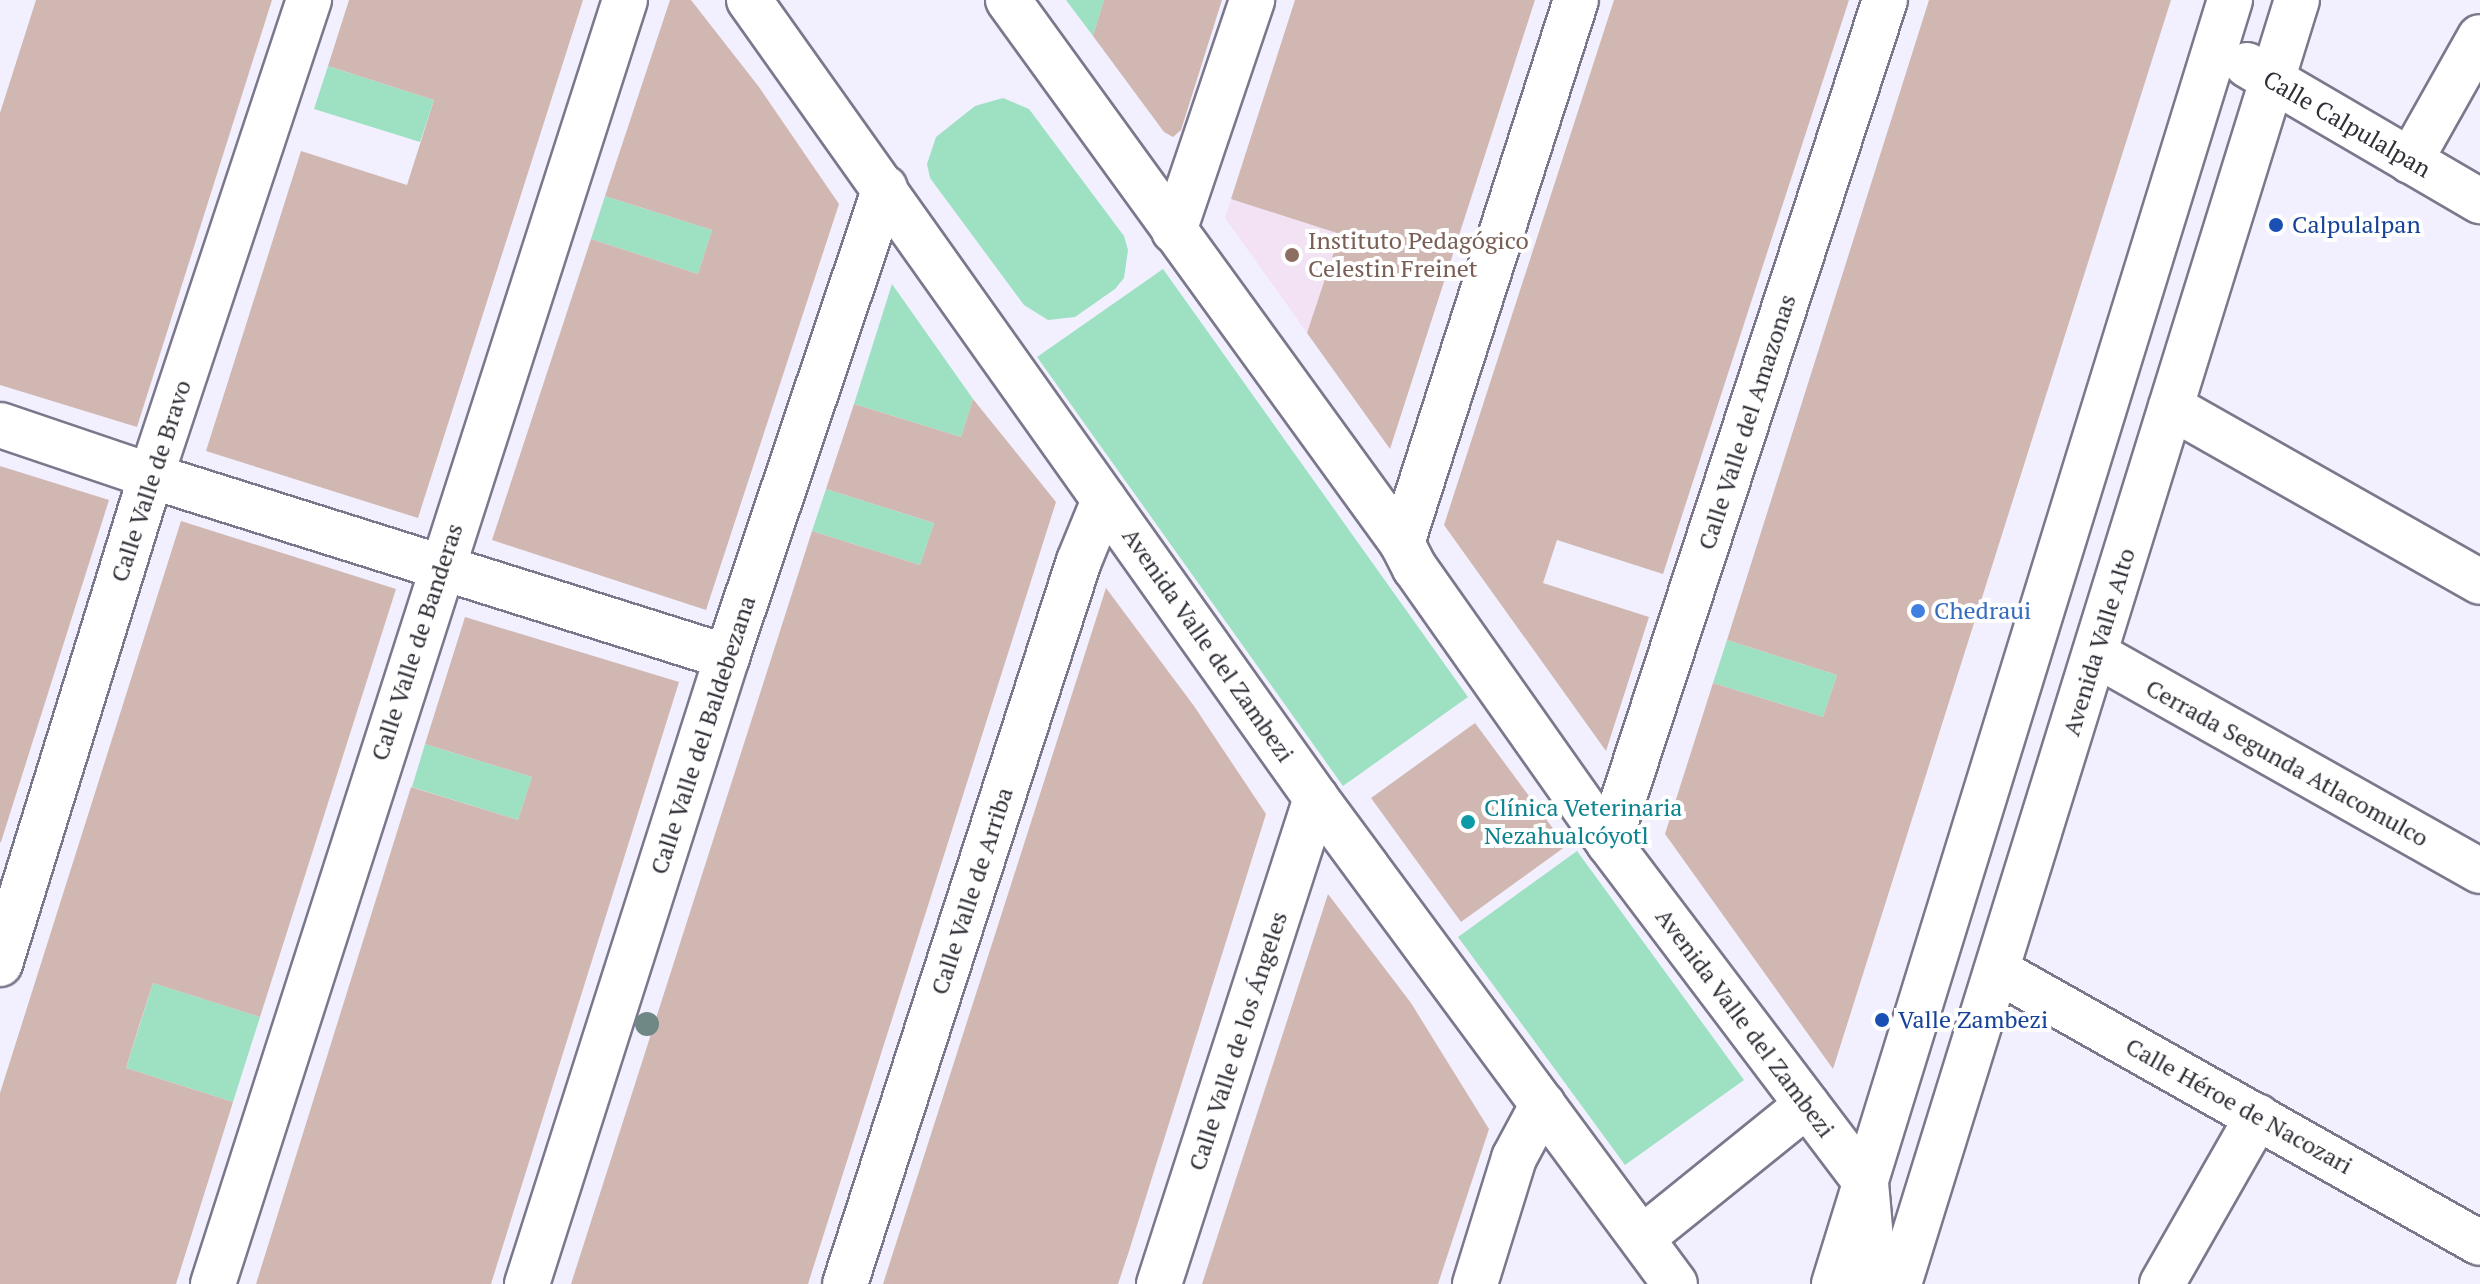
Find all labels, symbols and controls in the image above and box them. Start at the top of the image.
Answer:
street label: Calle Calpulalpan [2258,64,2436,184]
place label: Calpulalpan [2292,211,2421,239]
marker: Calpulalpan [2267,216,2285,234]
place label: Instituto Pedagógico Celestin Freinet [1308,227,1529,283]
marker: Instituto Pedagógico Celestin Freinet [1283,246,1301,264]
street label: Calle Valle del Amazonas [1692,290,1802,554]
street label: Calle Valle de Bravo [105,376,197,586]
street label: Calle Valle de Banderas [365,519,469,765]
street label: Avenida Valle del Zambezi [1116,522,1300,768]
street label: Avenida Valle Alto [2057,544,2141,740]
street label: Calle Valle del Baldebezana [644,592,762,878]
place label: Chedraui [1934,597,2031,625]
marker: Chedraui [1909,602,1927,620]
street label: Cerrada Segunda Atlacomulco [2141,673,2433,853]
street label: Calle Valle de Arriba [925,783,1019,999]
place label: Clínica Veterinaria Nezahualcóyotl [1484,794,1683,850]
marker: Clínica Veterinaria Nezahualcóyotl [1459,813,1477,831]
street label: Avenida Valle del Zambezi [1649,903,1841,1143]
street label: Calle Valle de los Ángeles [1182,907,1294,1175]
place label: Valle Zambezi [1898,1006,2048,1034]
marker: Valle Zambezi [1873,1011,1891,1029]
street label: Calle Héroe de Nacozari [2121,1032,2357,1180]

